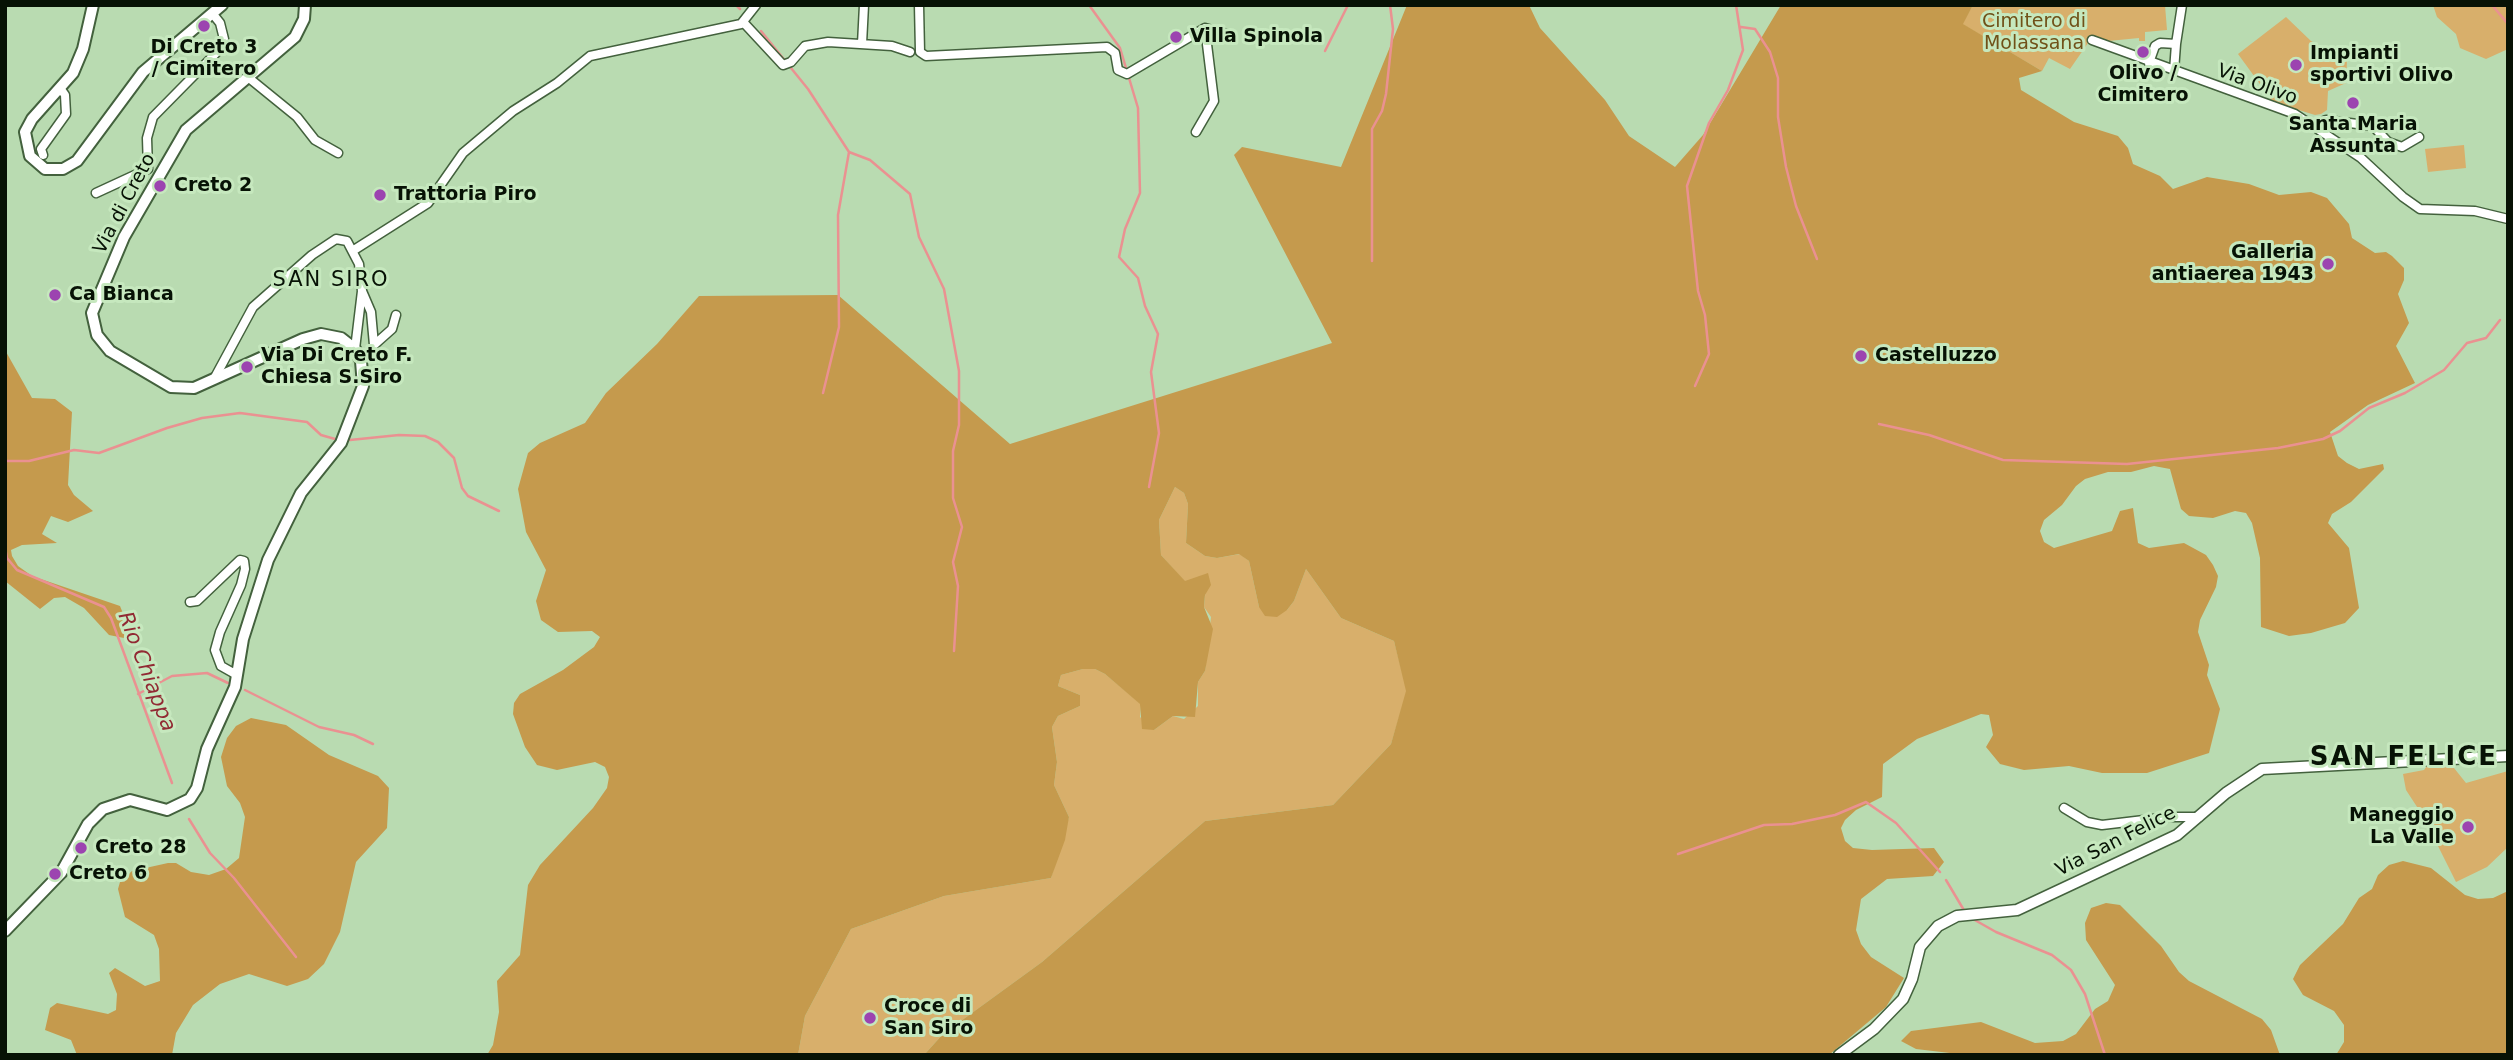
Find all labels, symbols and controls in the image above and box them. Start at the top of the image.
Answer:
park label: Cimitero di Molassana [1982,11,2086,55]
marker: Di Creto 3 / Cimitero [196,18,212,34]
place label: Villa Spinola [1190,26,1323,48]
marker: Villa Spinola [1168,29,1184,45]
place label: Di Creto 3 / Cimitero [150,37,258,81]
place label: Impianti sportivi Olivo [2310,43,2453,87]
marker: Olivo / Cimitero [2135,44,2151,60]
marker: Impianti sportivi Olivo [2288,57,2304,73]
street label: Via Olivo [2214,60,2300,110]
place label: Olivo / Cimitero [2097,63,2189,107]
marker: Santa Maria Assunta [2345,95,2361,111]
place label: Santa Maria Assunta [2289,114,2417,158]
street label: Via di Creto [89,150,161,258]
place label: Creto 2 [174,175,252,197]
marker: Creto 2 [152,178,168,194]
place label: Trattoria Piro [394,184,536,206]
marker: Trattoria Piro [372,187,388,203]
place label: Galleria antiaerea 1943 [2152,242,2314,286]
marker: Galleria antiaerea 1943 [2320,256,2336,272]
district label: SAN SIRO [273,268,389,294]
place label: Ca Bianca [69,284,174,306]
marker: Ca Bianca [47,287,63,303]
place label: Via Di Creto F. Chiesa S.Siro [261,345,413,389]
place label: Castelluzzo [1875,345,1997,367]
marker: Castelluzzo [1853,348,1869,364]
marker: Via Di Creto F. Chiesa S.Siro [239,359,255,375]
water label: Rio Chiappa [112,609,180,735]
district label: SAN FELICE [2311,742,2497,774]
street label: Via San Felice [2052,802,2180,882]
place label: Maneggio La Valle [2349,805,2454,849]
marker: Maneggio La Valle [2460,819,2476,835]
place label: Creto 28 [95,837,186,859]
marker: Creto 28 [73,840,89,856]
place label: Creto 6 [69,863,147,885]
marker: Creto 6 [47,866,63,882]
place label: Croce di San Siro [884,996,973,1040]
marker: Croce di San Siro [862,1010,878,1026]

